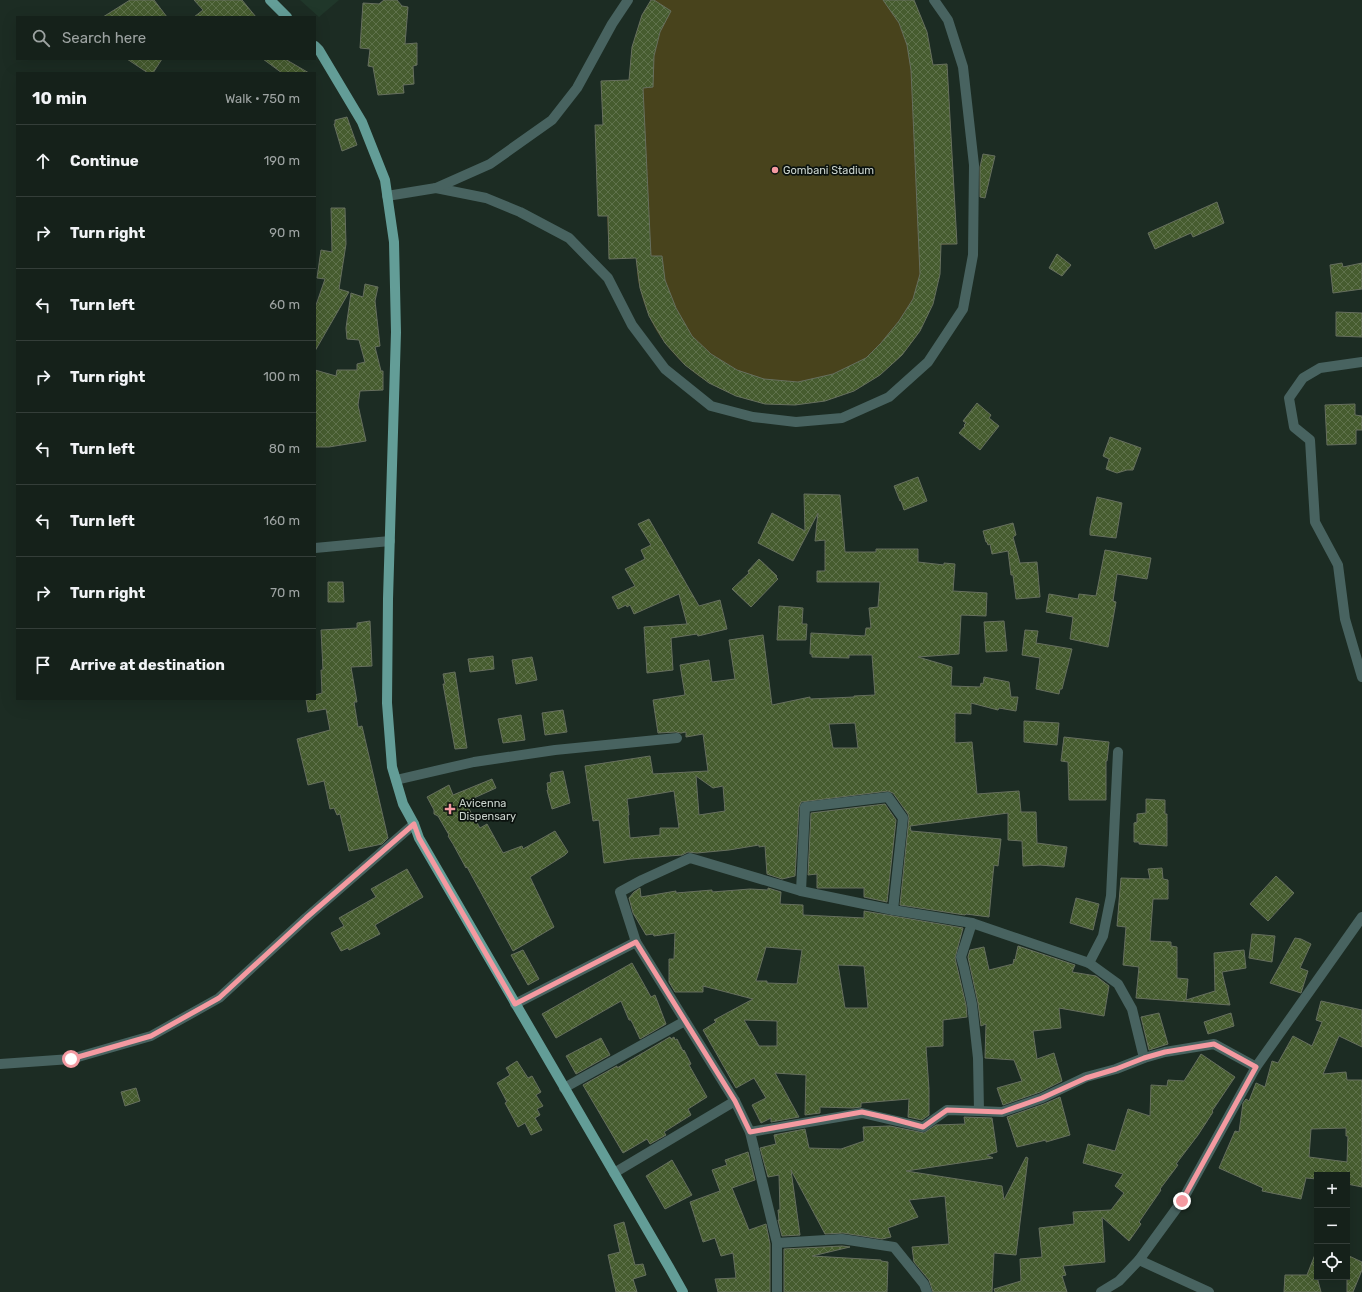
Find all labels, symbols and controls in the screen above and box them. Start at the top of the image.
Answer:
search box [16,16,316,60]
icon: search [30,27,52,49]
text: Search here [62,29,146,47]
text: 10 min [32,88,87,108]
text: Walk · 750 m [225,91,300,106]
icon: ahead [32,150,54,172]
text: Continue [70,152,139,170]
text: 190 m [264,153,300,168]
place label: Gombani Stadium [783,164,874,177]
marker: Gombani Stadium [770,165,780,175]
icon: right [32,222,54,244]
text: Turn right [70,224,145,242]
text: 90 m [269,225,300,240]
icon: left [32,294,54,316]
text: Turn left [70,296,135,314]
text: 60 m [269,297,300,312]
icon: right [32,366,54,388]
text: Turn right [70,368,145,386]
text: 100 m [263,369,300,384]
icon: left [32,438,54,460]
text: Turn left [70,440,135,458]
text: 80 m [269,441,300,456]
icon: left [32,510,54,532]
text: Turn left [70,512,135,530]
text: 160 m [264,513,300,528]
icon: right [32,582,54,604]
text: Turn right [70,584,145,602]
text: 70 m [270,585,300,600]
icon: arrive [32,654,54,676]
text: Arrive at destination [70,656,225,674]
place label: Avicenna Dispensary [459,797,516,823]
marker: Avicenna Dispensary [444,803,456,815]
route start [62,1050,80,1068]
map controls [1314,1172,1350,1280]
button: + [1314,1172,1350,1208]
route end [1173,1192,1191,1210]
button: − [1314,1208,1350,1244]
button: locate [1314,1244,1350,1280]

